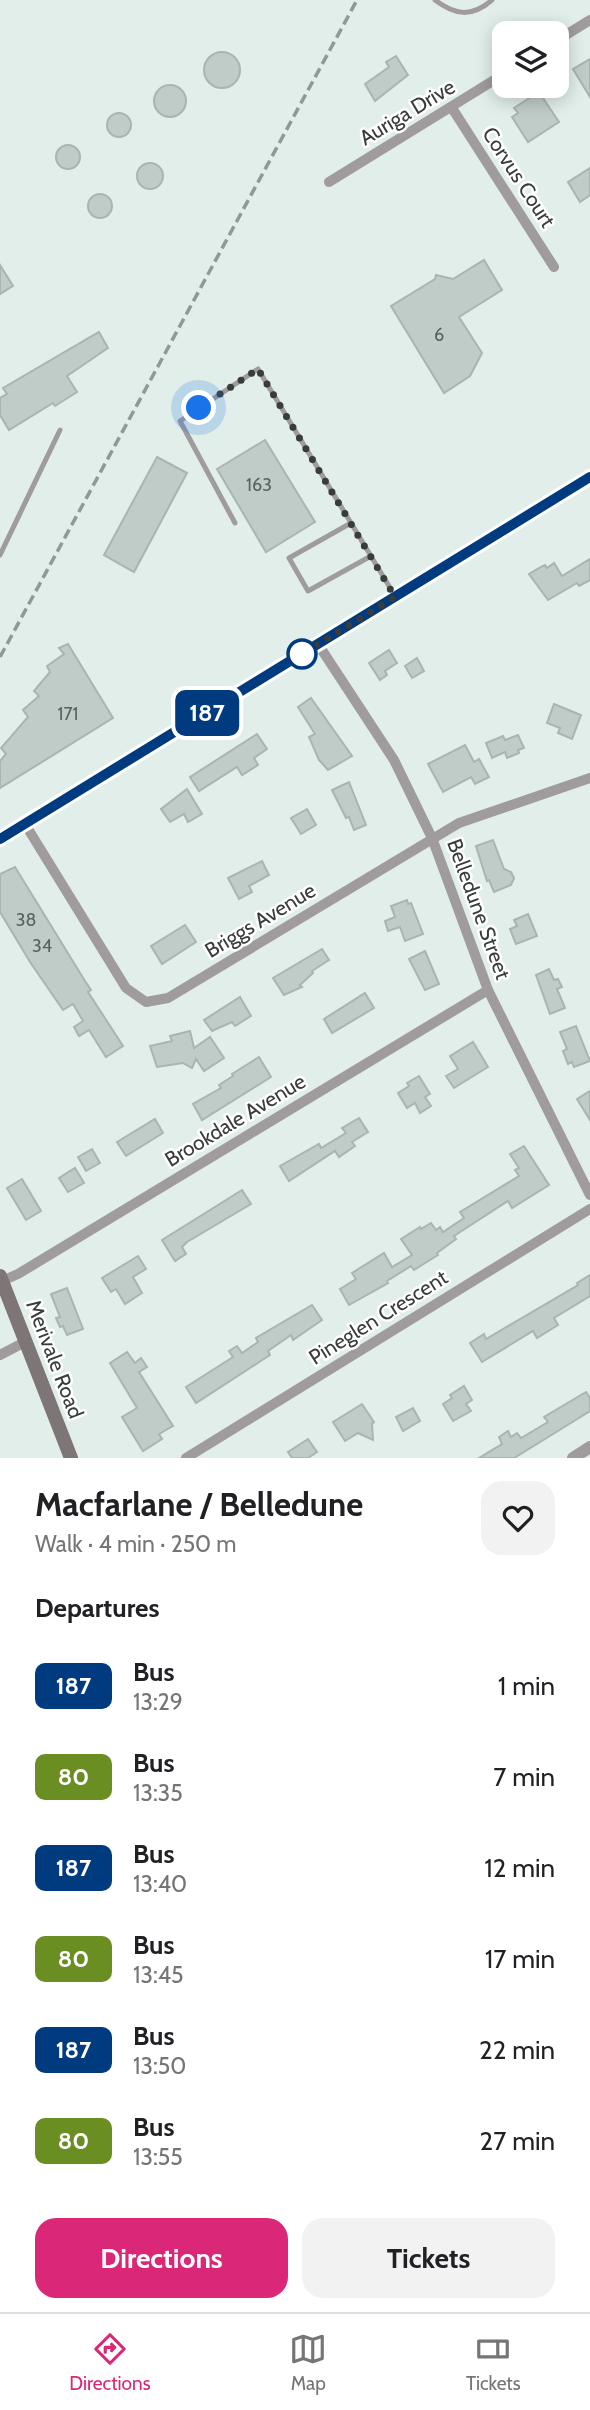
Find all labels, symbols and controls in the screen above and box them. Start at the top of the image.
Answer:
map controls [492,21,569,98]
button: layers [492,21,569,98]
street label: Auriga Drive [355,74,460,150]
street label: Corvus Court [477,122,561,232]
house number: 6 [434,324,444,346]
your location [181,390,216,425]
house number: 163 [246,474,272,496]
unlabelled marker [287,639,317,669]
line badge: 187 [167,690,247,736]
text: 187 [189,698,225,727]
house number: 171 [58,703,78,725]
street label: Belledune Street [442,835,516,983]
street label: Briggs Avenue [200,877,320,963]
house number: 38 [16,909,36,931]
house number: 34 [32,935,52,957]
street label: Brookdale Avenue [160,1068,310,1172]
street label: Pineglen Crescent [304,1264,452,1370]
street label: Merivale Road [21,1296,89,1422]
button: heart [481,1481,555,1555]
text: Macfarlane / Belledune [35,1484,363,1524]
text: Walk · 4 min · 250 m [35,1530,237,1558]
text: Departures [35,1592,159,1624]
text: Bus [133,1656,174,1688]
text: 1 min [498,1670,555,1702]
text: 187 [56,1671,91,1700]
text: 13:29 [133,1688,183,1716]
text: Bus [133,1747,174,1779]
text: 7 min [493,1761,555,1793]
text: 80 [58,1762,89,1791]
text: 13:35 [133,1779,183,1807]
text: Bus [133,1838,174,1870]
text: 12 min [484,1852,555,1884]
text: 187 [56,1853,91,1882]
text: 13:40 [133,1870,187,1898]
text: Bus [133,1929,174,1961]
text: 17 min [485,1943,555,1975]
text: 80 [58,1944,89,1973]
text: 13:45 [133,1961,183,1989]
text: Bus [133,2020,174,2052]
text: 22 min [479,2034,555,2066]
text: 187 [56,2035,91,2064]
text: 13:50 [133,2052,186,2080]
text: Bus [133,2111,174,2143]
text: 27 min [480,2125,555,2157]
text: 80 [58,2126,89,2155]
text: 13:55 [133,2143,183,2171]
button: Directions [35,2218,288,2298]
button: Tickets [302,2218,555,2298]
tab: Directions [69,2330,151,2395]
tab: Map [289,2330,327,2395]
tab: Tickets [466,2330,521,2395]

